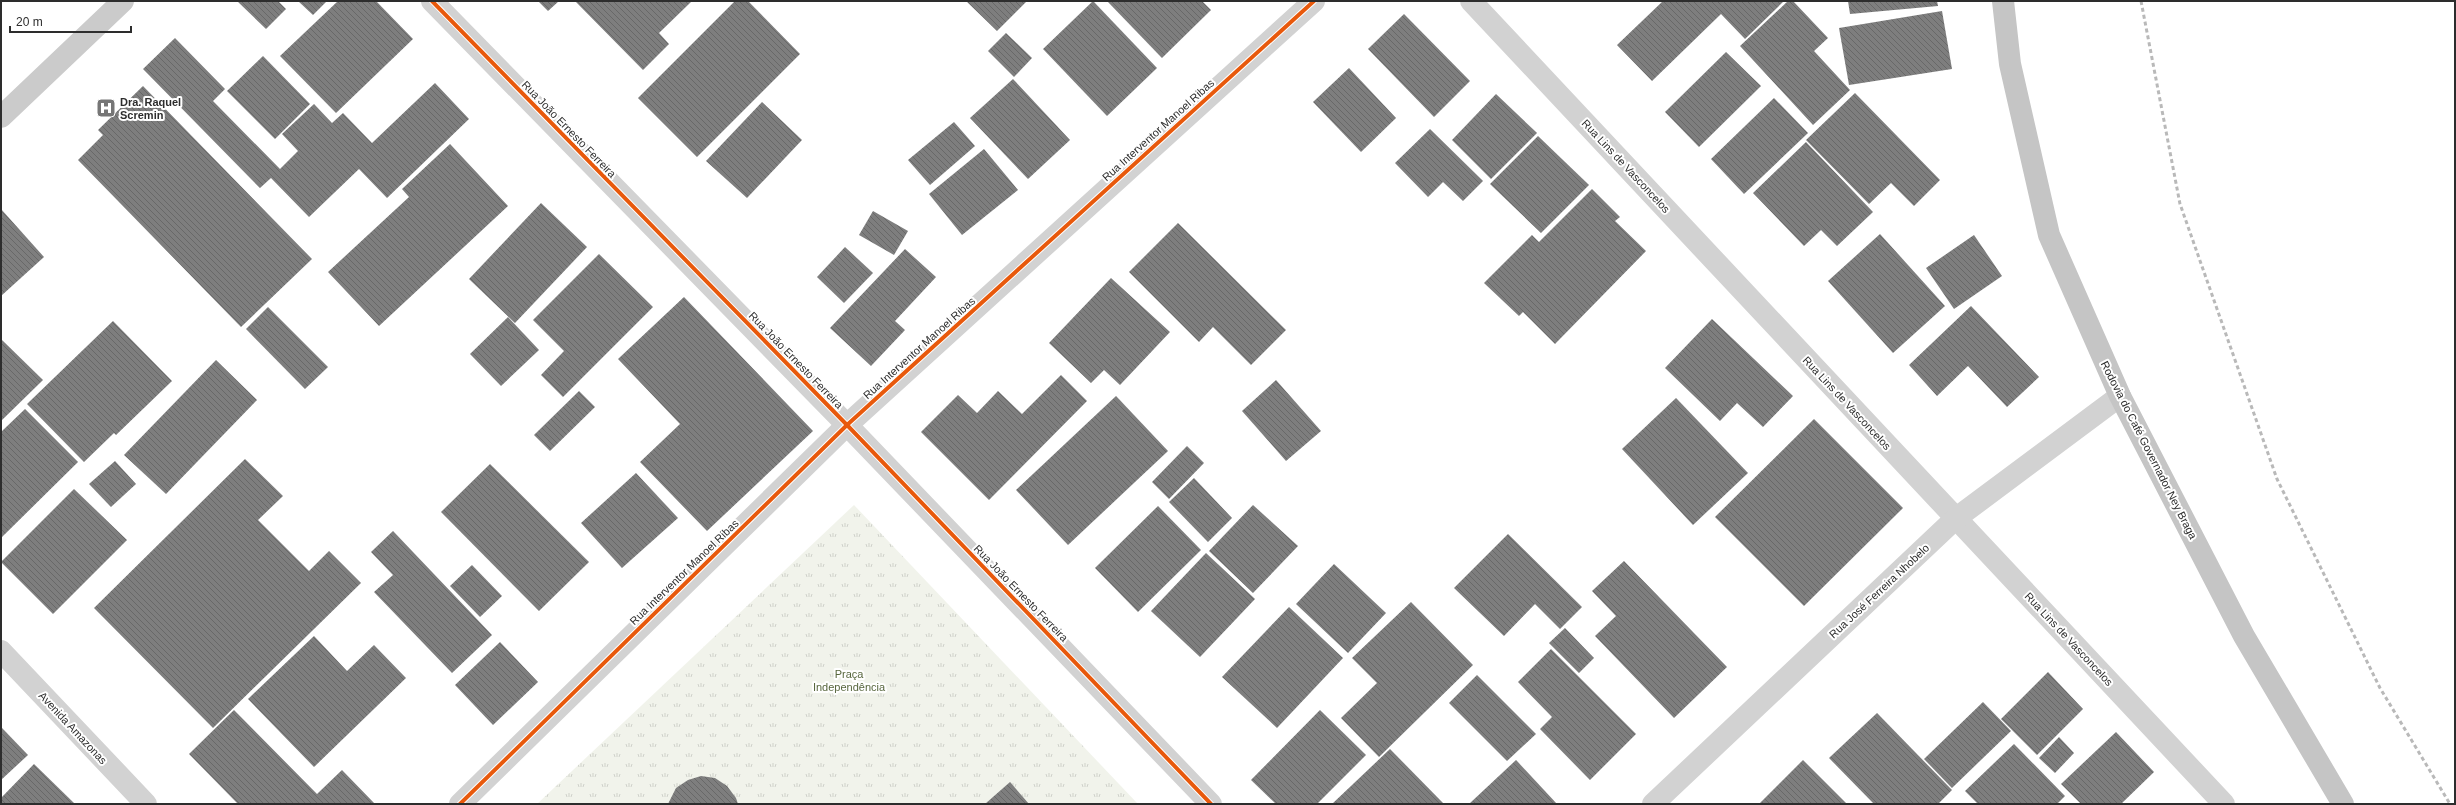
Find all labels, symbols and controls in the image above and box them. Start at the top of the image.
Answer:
scale bar [10,8,131,34]
text: 20 m [16,15,43,29]
street label: Rua Interventor Manoel Ribas [1100,76,1217,183]
street label: Rua João Ernesto Ferreira [520,78,619,180]
place label: Dra. Raquel Scremin [120,96,181,121]
hospital icon: Dra. Raquel Scremin [95,97,117,119]
street label: Rua Lins de Vasconcelos [1580,117,1673,216]
street label: Rua Interventor Manoel Ribas [861,294,978,401]
street label: Rua João Ernesto Ferreira [747,309,846,411]
street label: Rua Lins de Vasconcelos [1801,354,1894,453]
street label: Rodovia do Café Governador Ney Braga [2099,359,2200,542]
street label: Rua Interventor Manoel Ribas [627,517,741,627]
street label: Rua João Ernesto Ferreira [972,542,1071,644]
street label: Rua José Ferreira Nhobelo [1827,542,1931,640]
street label: Rua Lins de Vasconcelos [2023,590,2116,689]
park label: Praça Independência [813,668,886,693]
street label: Avenida Amazonas [37,690,110,767]

